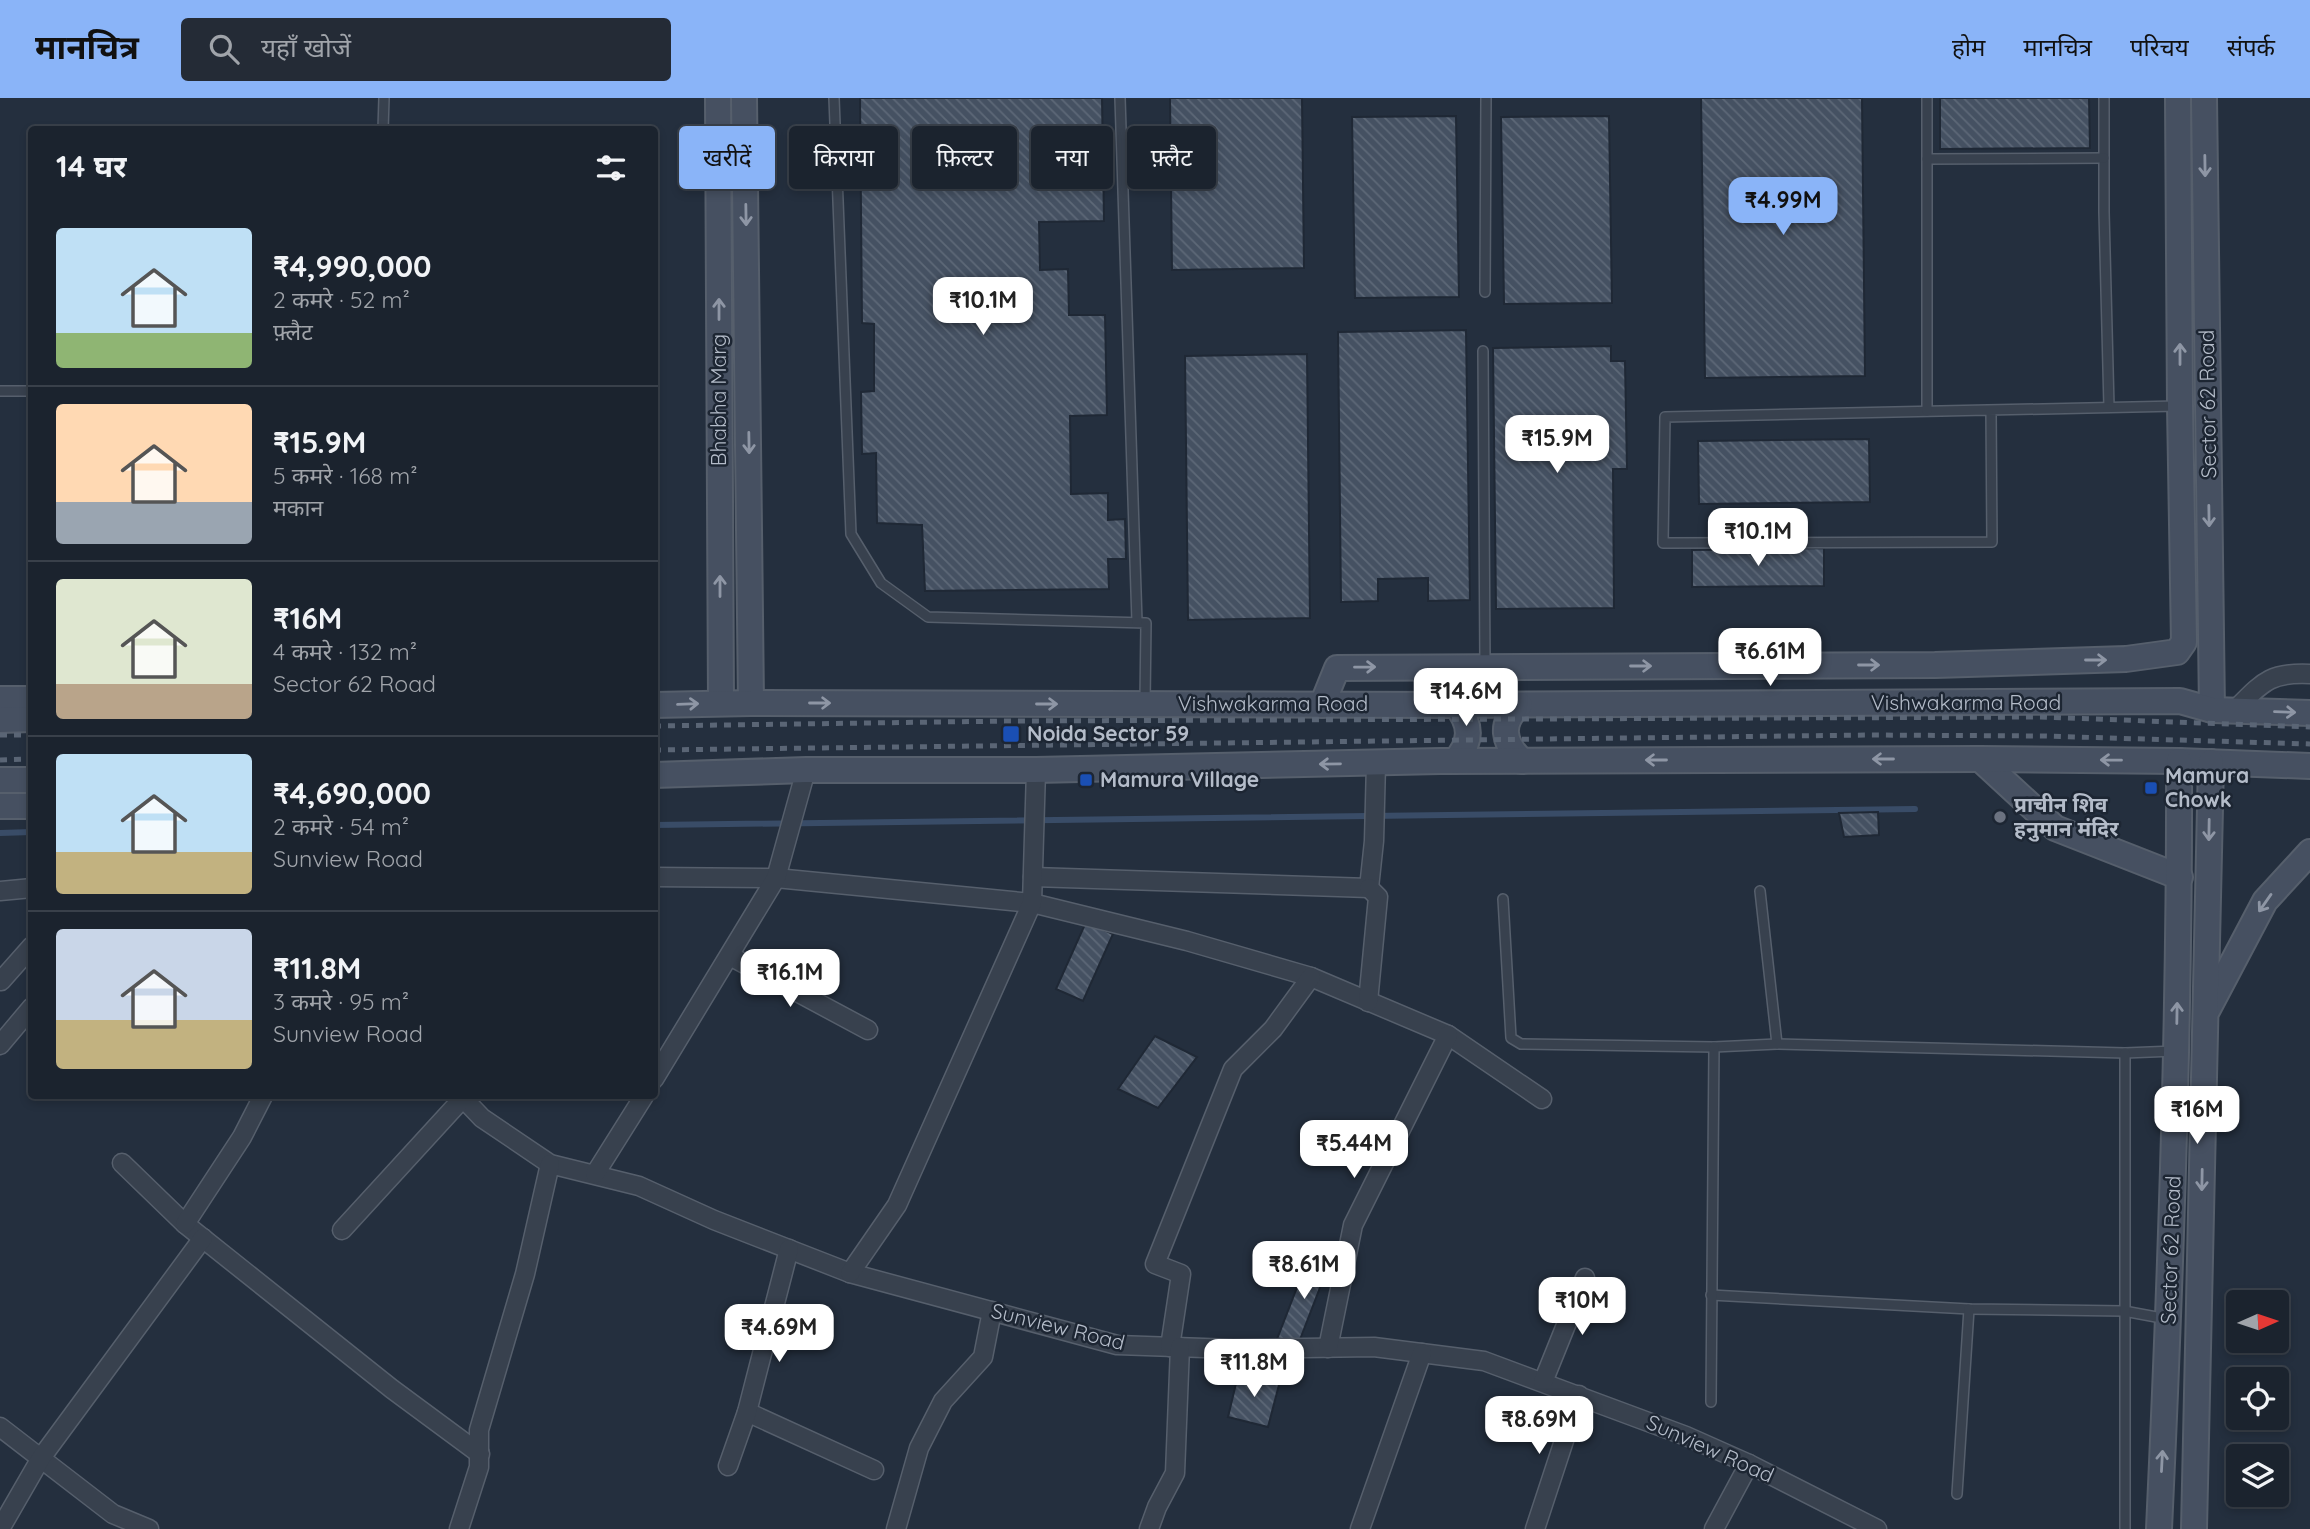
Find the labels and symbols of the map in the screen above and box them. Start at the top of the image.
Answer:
one-way arrow [2198,154,2212,177]
pin: ₹4.99M [1726,178,1840,237]
one-way arrow [739,203,752,226]
pin: ₹10.1M [926,278,1040,337]
one-way arrow [712,298,726,321]
street label: Sector 62 Road [2193,329,2221,479]
street label: Bhabha Marg [705,334,731,466]
one-way arrow [2173,342,2187,365]
pin: ₹15.9M [1500,416,1614,475]
one-way arrow [742,431,756,454]
one-way arrow [2202,504,2216,527]
pin: ₹10.1M [1701,508,1815,568]
one-way arrow [713,574,727,597]
pin: ₹6.61M [1713,628,1827,688]
one-way arrow [2085,653,2108,667]
one-way arrow [1857,658,1880,672]
one-way arrow [1630,659,1653,673]
one-way arrow [1353,660,1376,674]
pin: ₹14.6M [1409,668,1523,728]
street label: Vishwakarma Road [1871,689,2061,715]
street label: Vishwakarma Road [1178,690,1368,716]
one-way arrow [808,696,831,710]
one-way arrow [676,697,699,711]
one-way arrow [1035,697,1058,710]
one-way arrow [2274,706,2297,719]
place label: Noida Sector 59 [1027,720,1189,746]
marker: Noida Sector 59 [1001,724,1021,744]
one-way arrow [1872,752,1895,766]
one-way arrow [1645,753,1668,767]
one-way arrow [2100,754,2123,767]
one-way arrow [1319,757,1342,770]
place label: Mamura Chowk [2165,762,2249,812]
place label: Mamura Village [1100,766,1259,792]
marker: Mamura Village [1078,772,1094,788]
marker: Mamura Chowk [2143,780,2159,796]
place label: प्राचीन शिव हनुमान मंदिर [2014,791,2119,842]
marker: प्राचीन शिव हनुमान मंदिर [1992,809,2008,825]
one-way arrow [2203,819,2216,842]
one-way arrow [2258,893,2272,912]
pin: ₹16.1M [733,950,847,1009]
one-way arrow [2170,1002,2184,1025]
pin: ₹16M [2156,1086,2238,1146]
pin: ₹5.44M [1297,1121,1411,1180]
one-way arrow [2195,1168,2208,1191]
street label: Sector 62 Road [2154,1175,2186,1325]
pin: ₹8.61M [1247,1242,1361,1301]
pin: ₹10M [1541,1278,1623,1337]
north arrow [2226,1290,2289,1353]
street label: Sunview Road [989,1297,1128,1355]
pin: ₹4.69M [722,1304,836,1364]
pin: ₹11.8M [1197,1340,1311,1399]
pin: ₹8.69M [1482,1396,1596,1456]
street label: Sunview Road [1643,1408,1778,1488]
one-way arrow [2156,1450,2169,1473]

